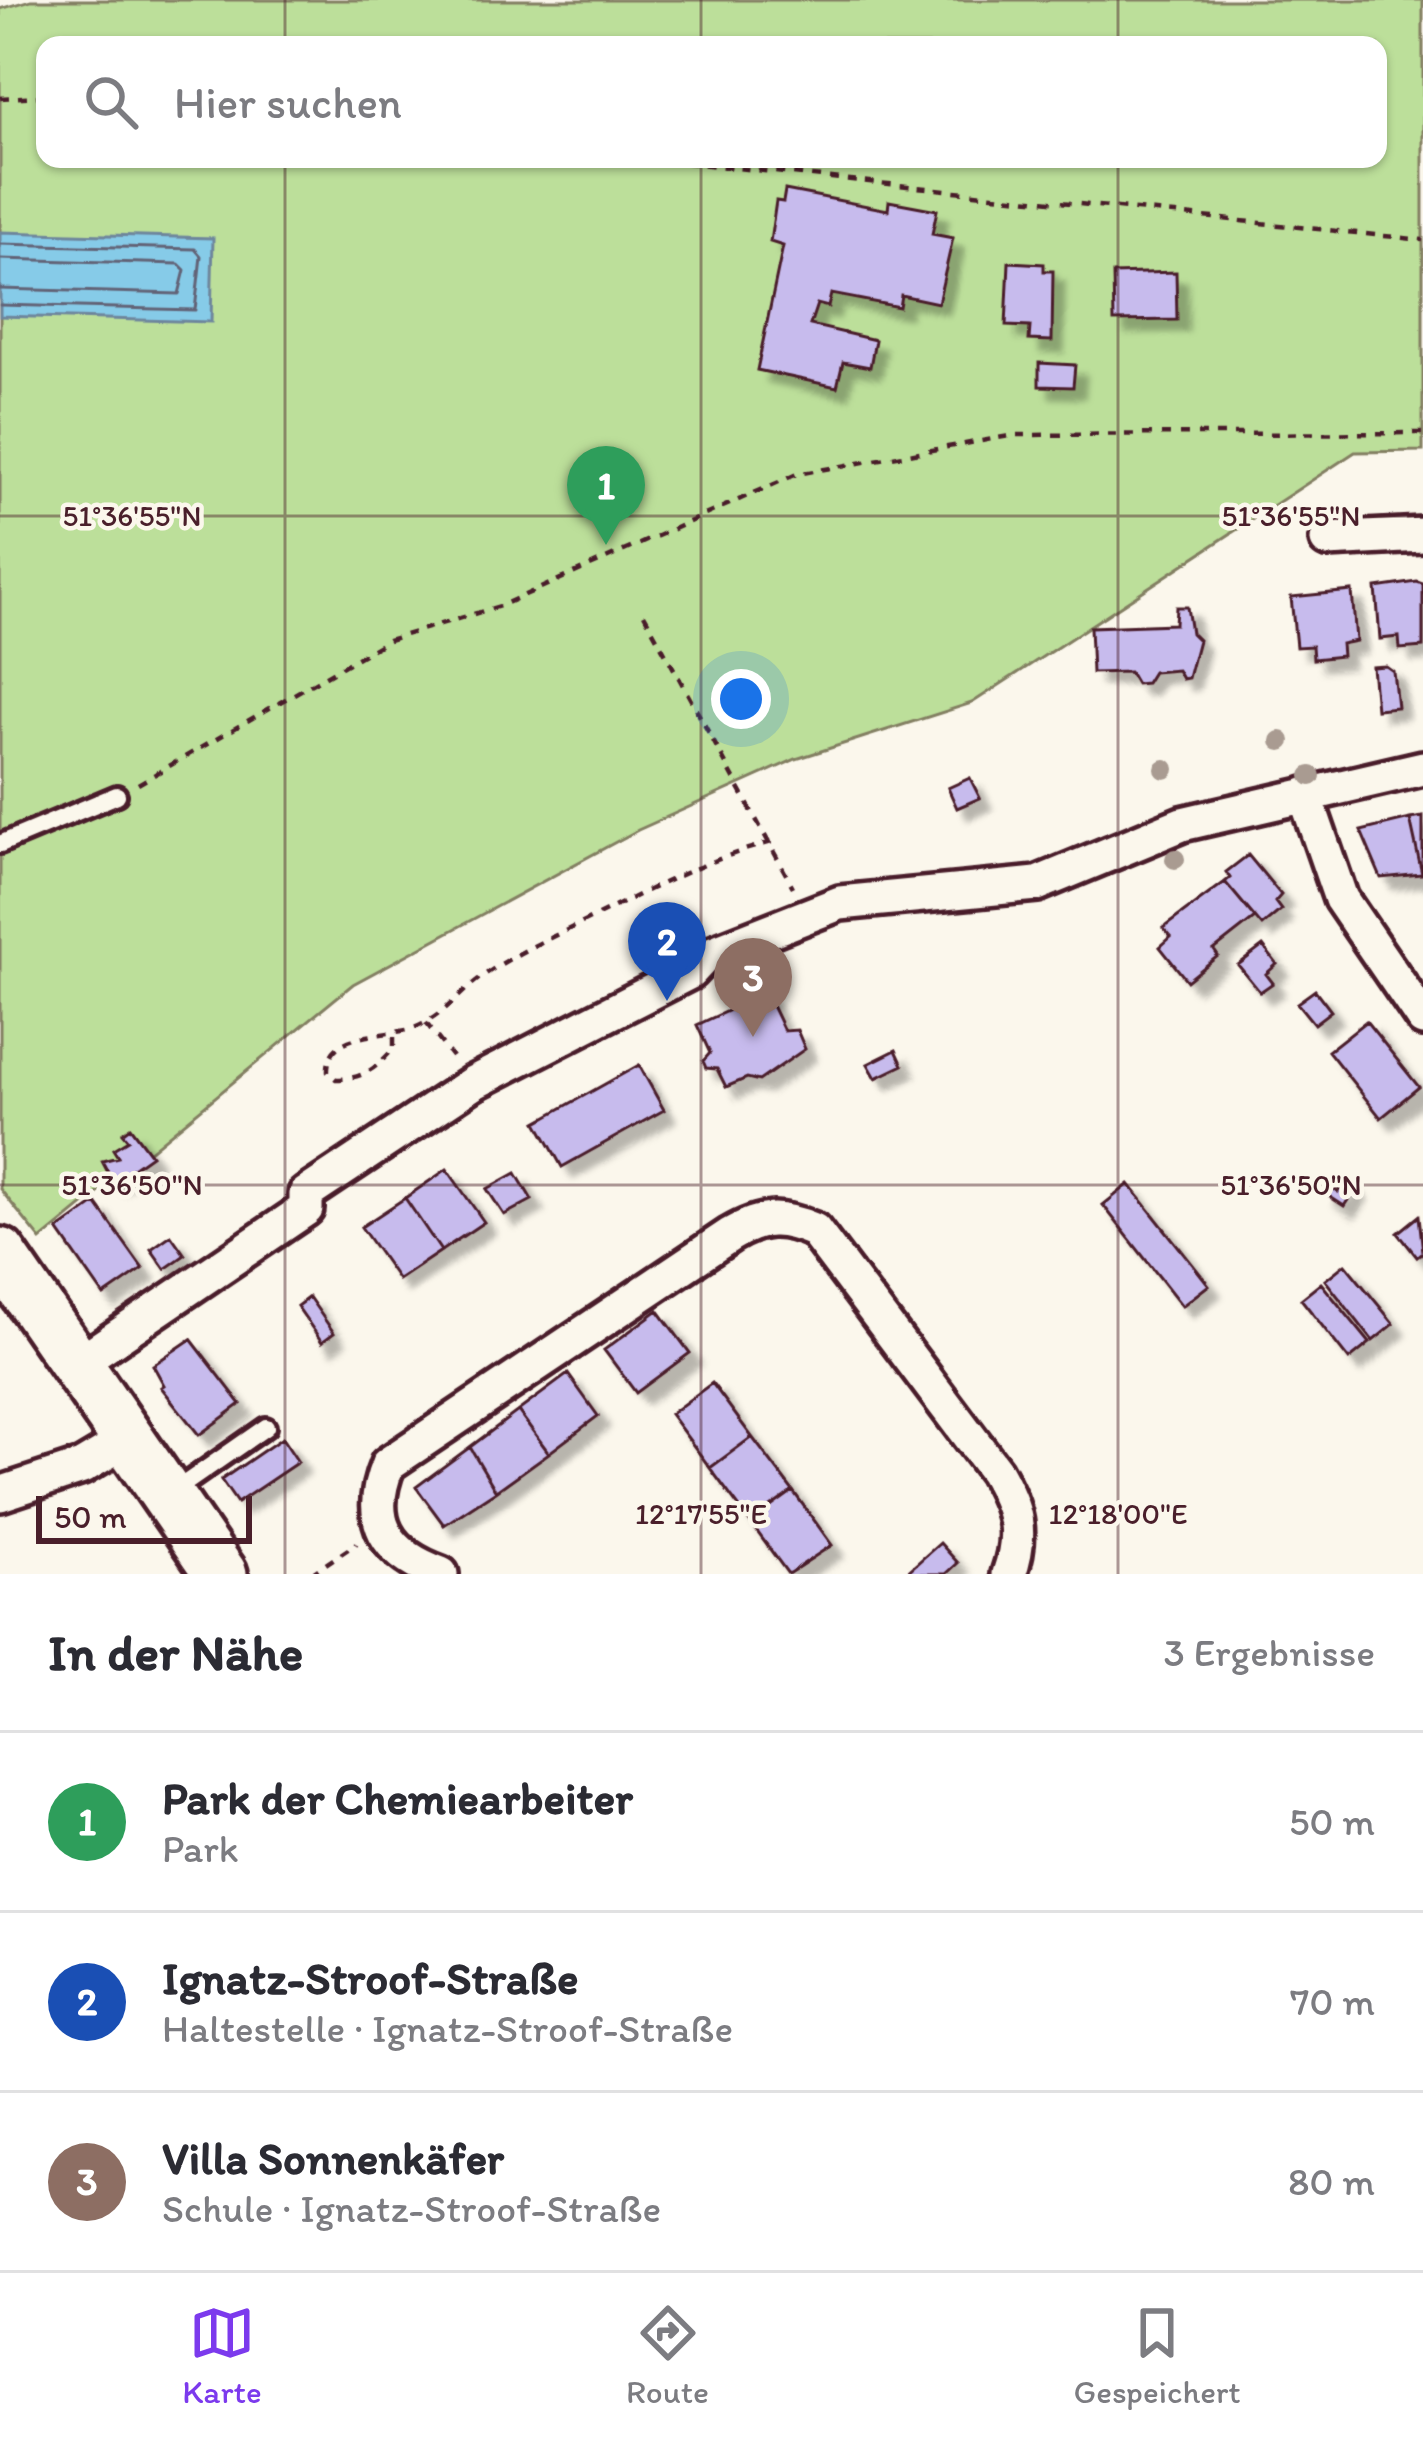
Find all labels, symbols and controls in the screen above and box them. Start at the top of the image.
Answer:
search box [36,36,1387,168]
icon: search [78,69,144,135]
text: Hier suchen [174,75,402,129]
pin: 1 [567,446,645,545]
text: 51°36'55"N [62,497,202,534]
text: 51°36'55"N [1221,497,1361,534]
your location [711,669,771,729]
pin: 2 [628,902,706,1001]
pin: 3 [714,938,792,1037]
text: 51°36'50"N [61,1166,203,1203]
text: 51°36'50"N [1220,1166,1362,1203]
scale bar [36,1490,252,1543]
text: 12°17'55"E [635,1495,767,1532]
text: 12°18'00"E [1049,1495,1187,1532]
text: 50 m [54,1497,127,1536]
text: In der Nähe [48,1622,303,1683]
text: 3 Ergebnisse [1164,1629,1375,1676]
text: Park der Chemiearbeiter [162,1771,633,1825]
text: 1 [78,1798,96,1845]
text: 50 m [1289,1798,1375,1845]
text: Park [162,1825,239,1872]
text: Ignatz-Stroof-Straße [162,1951,579,2005]
text: 2 [77,1978,97,2025]
text: 70 m [1290,1978,1375,2025]
text: Haltestelle · Ignatz-Stroof-Straße [162,2005,733,2052]
text: Villa Sonnenkäfer [162,2131,504,2185]
text: 3 [76,2158,98,2205]
text: 80 m [1288,2158,1375,2205]
text: Schule · Ignatz-Stroof-Straße [162,2185,661,2232]
tab: Karte [182,2300,262,2411]
tab: Route [626,2300,709,2411]
tab: Gespeichert [1073,2300,1241,2411]

